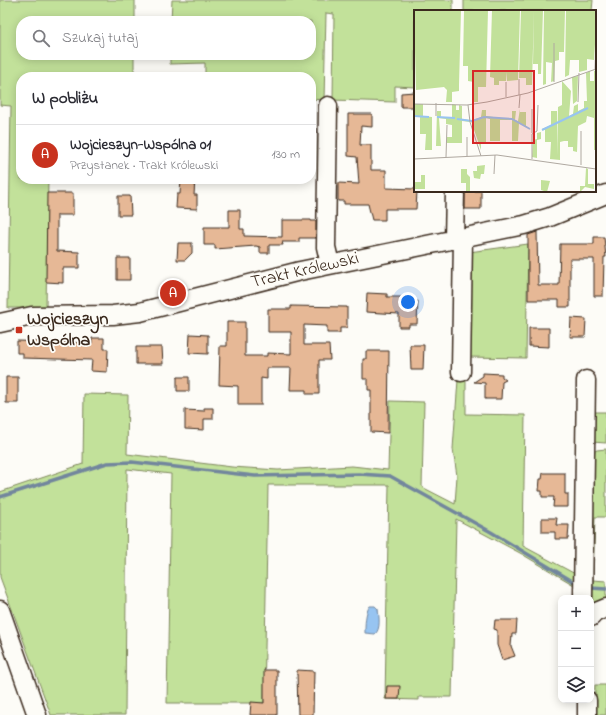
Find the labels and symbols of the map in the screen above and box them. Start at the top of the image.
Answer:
inset map [414,10,596,192]
street label: Trakt Królewski [248,246,362,296]
pin: A [160,278,186,308]
your location [398,292,418,312]
place label: Wojcieszyn Wspólna [27,307,109,354]
marker: Wojcieszyn Wspólna [14,325,24,335]

